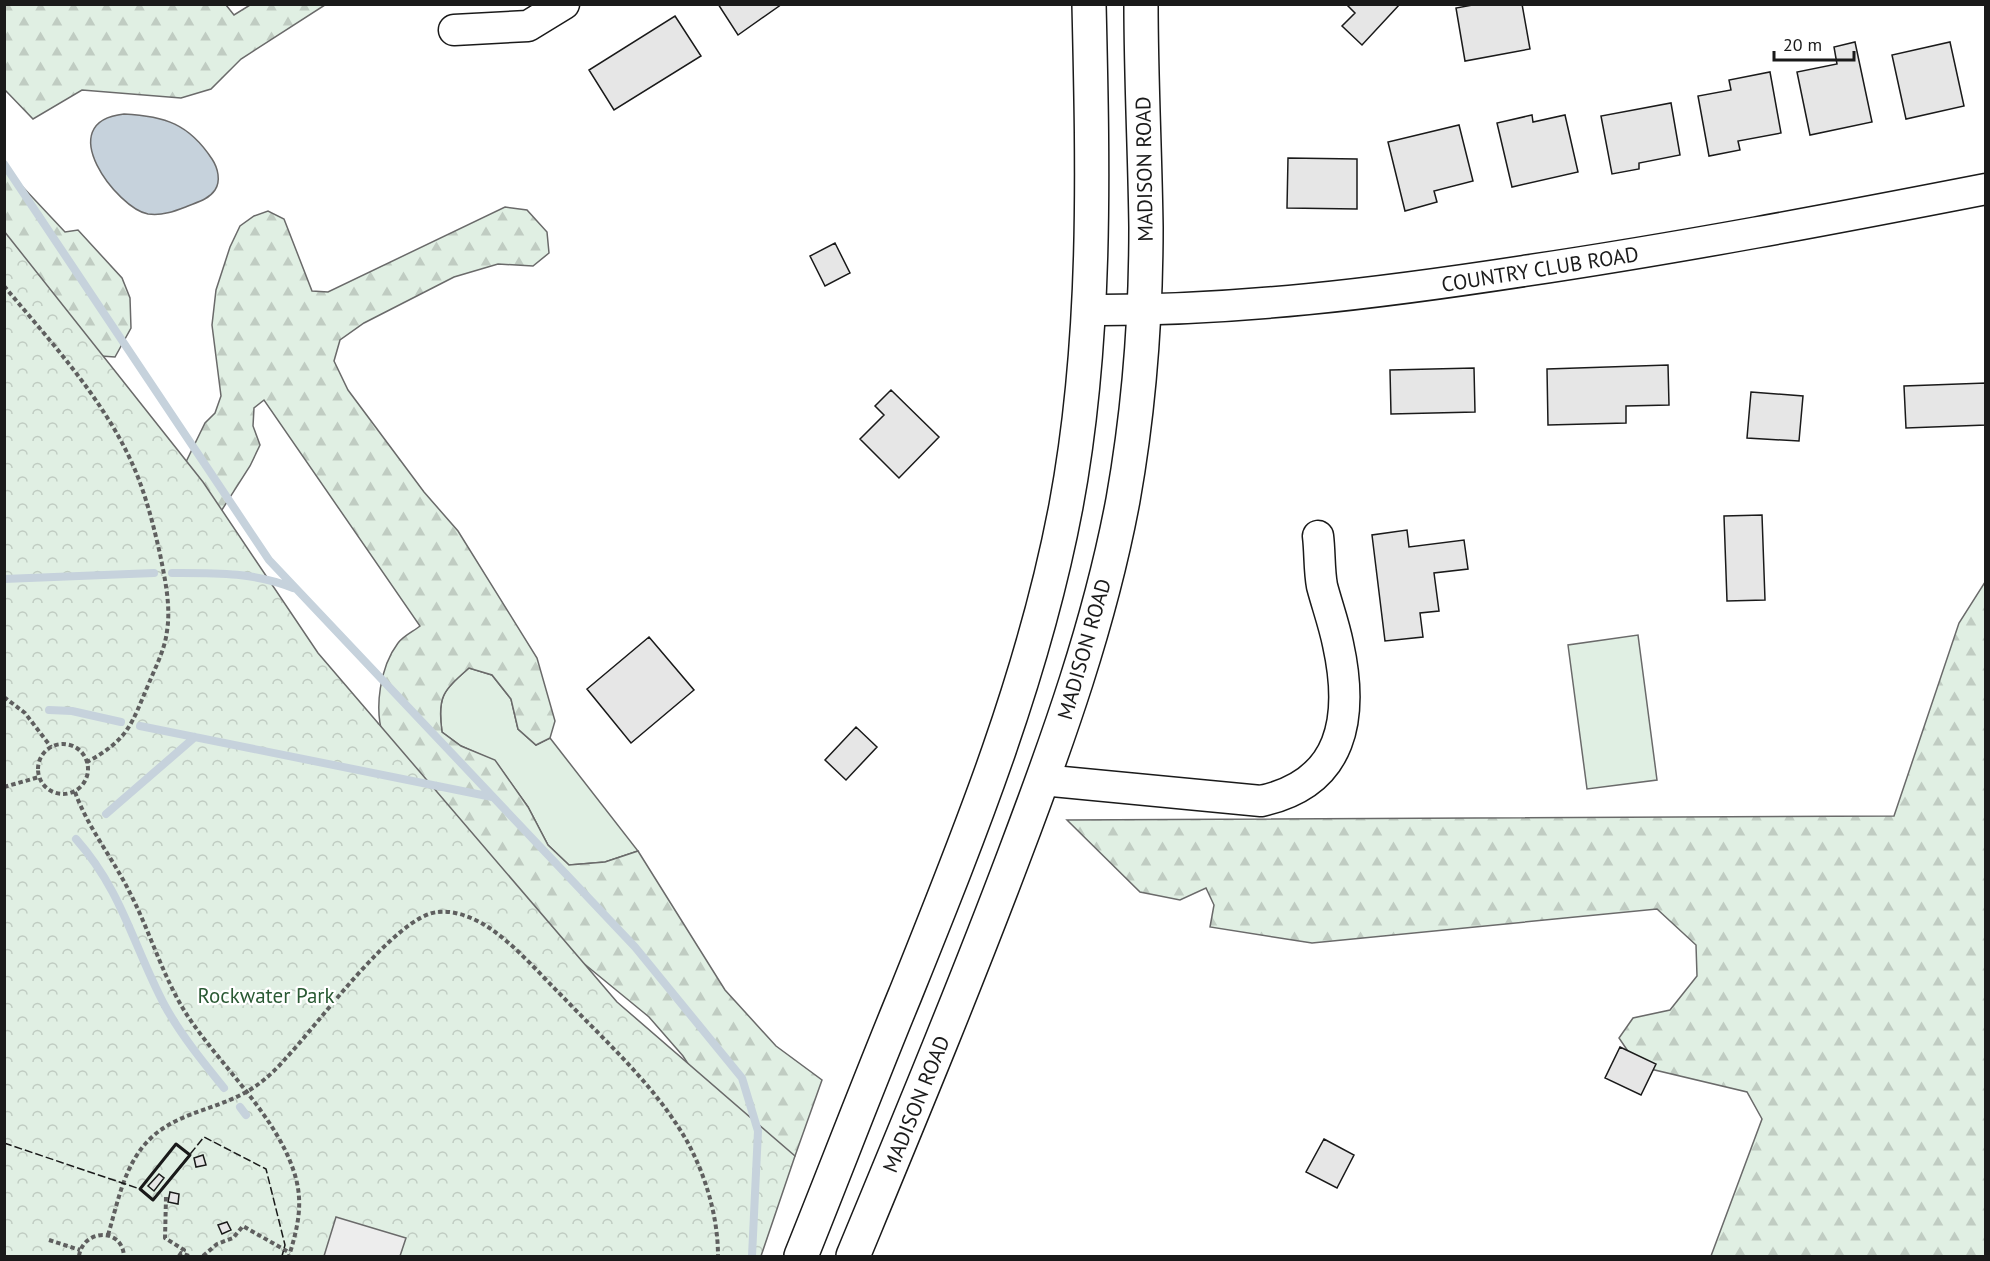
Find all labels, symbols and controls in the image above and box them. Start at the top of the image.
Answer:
scale bar [1774,24,1854,62]
text: 20 m [1783,33,1822,56]
street label: MADISON ROAD [1129,96,1159,242]
street label: COUNTRY CLUB ROAD [1440,240,1640,298]
street label: MADISON ROAD [1051,575,1117,723]
park label: Rockwater Park [197,982,335,1009]
street label: MADISON ROAD [876,1032,956,1176]

